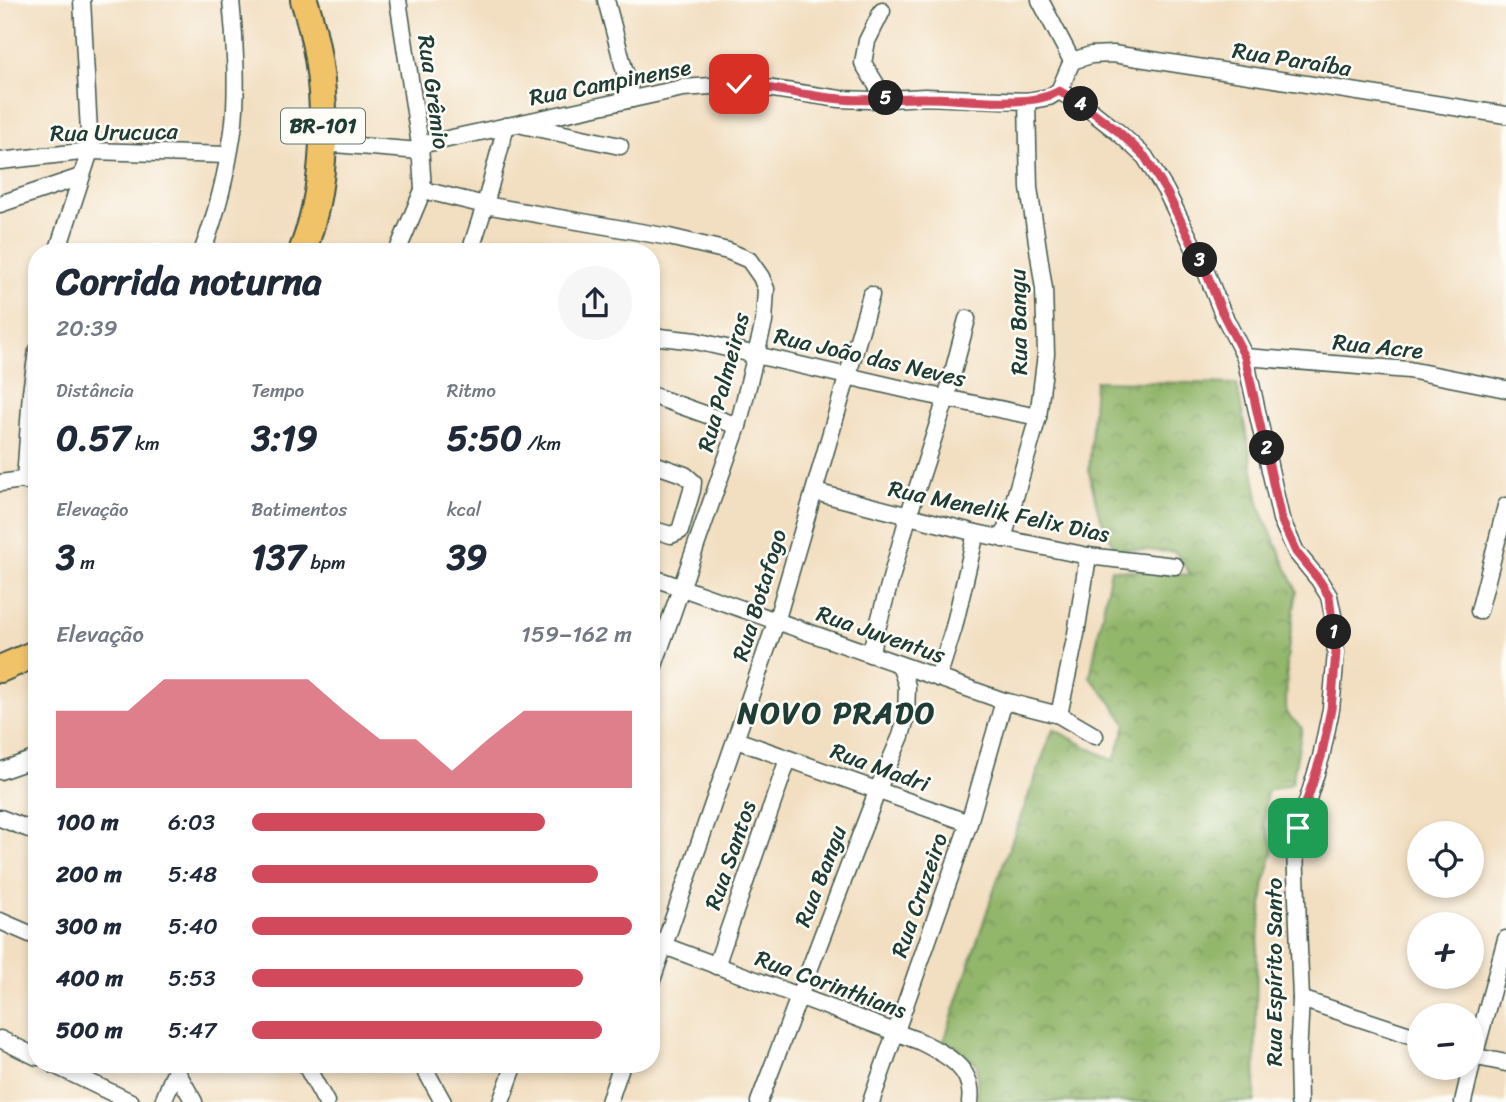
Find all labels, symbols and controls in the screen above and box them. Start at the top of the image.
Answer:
street label: Rua Paraíba [1229,30,1355,89]
street label: Rua Grêmio [405,32,462,152]
street label: Rua Campinense [526,47,695,118]
pin [709,54,769,114]
icon: check [720,65,758,103]
pin: 5 [868,80,903,116]
text: 5 [880,81,891,114]
pin: 4 [1064,86,1098,122]
text: 4 [1075,87,1086,120]
road number: BR-101 [281,108,365,144]
street label: Rua Urucuca [50,111,179,154]
pin: 3 [1182,243,1218,278]
text: 3 [1194,243,1205,276]
text: Corrida noturna [56,248,322,315]
button: share [558,266,632,340]
street label: Rua Bangu [997,268,1040,376]
street label: Rua Palmeiras [685,307,762,456]
text: 20:39 [56,308,118,349]
street label: Rua João das Neves [770,316,970,400]
street label: Rua Acre [1331,321,1425,372]
text: Distância [56,374,134,407]
text: Tempo [251,374,304,407]
text: Ritmo [447,374,496,407]
text: 0.57 [56,407,130,469]
text: 3:19 [251,407,318,469]
text: 5:50 [447,407,522,469]
text: km [130,427,160,460]
text: /km [522,427,561,460]
pin: 2 [1250,430,1284,466]
text: 2 [1261,431,1272,464]
street label: Rua Menelik Felix Dias [884,468,1114,555]
text: Elevação [56,493,129,526]
text: Batimentos [251,493,347,526]
text: kcal [447,493,481,526]
street label: Rua Botafogo [720,524,799,666]
text: 3 [56,526,75,588]
text: 137 [251,526,306,588]
text: 39 [447,526,487,588]
text: m [75,546,95,579]
text: bpm [306,546,346,579]
street label: Rua Juventus [811,593,951,676]
text: Elevação [56,614,144,655]
text: 159–162 m [521,614,632,655]
pin: 1 [1316,614,1352,650]
text: 1 [1329,615,1338,648]
district label: NOVO PRADO [737,686,936,740]
street label: Rua Madri [824,731,936,805]
street label: Rua Santos [693,794,768,915]
pin [1268,798,1328,858]
text: 100 m [56,802,119,843]
text: 6:03 [168,802,215,843]
icon: arrive [1279,809,1317,847]
street label: Rua Bangu [782,819,859,933]
map controls [1407,821,1484,1080]
button: locate [1407,821,1484,898]
street label: Rua Cruzeiro [879,827,960,963]
text: 200 m [56,854,122,895]
text: 5:48 [168,854,217,895]
street label: Rua Espírito Santo [1254,877,1295,1066]
text: 300 m [56,906,121,947]
text: 5:40 [168,906,218,947]
button: + [1407,912,1484,989]
street label: Rua Corinthians [749,938,913,1031]
text: 400 m [56,958,123,999]
text: 5:53 [168,958,216,999]
button: − [1407,1003,1484,1080]
text: 500 m [56,1010,123,1051]
text: 5:47 [168,1010,217,1051]

